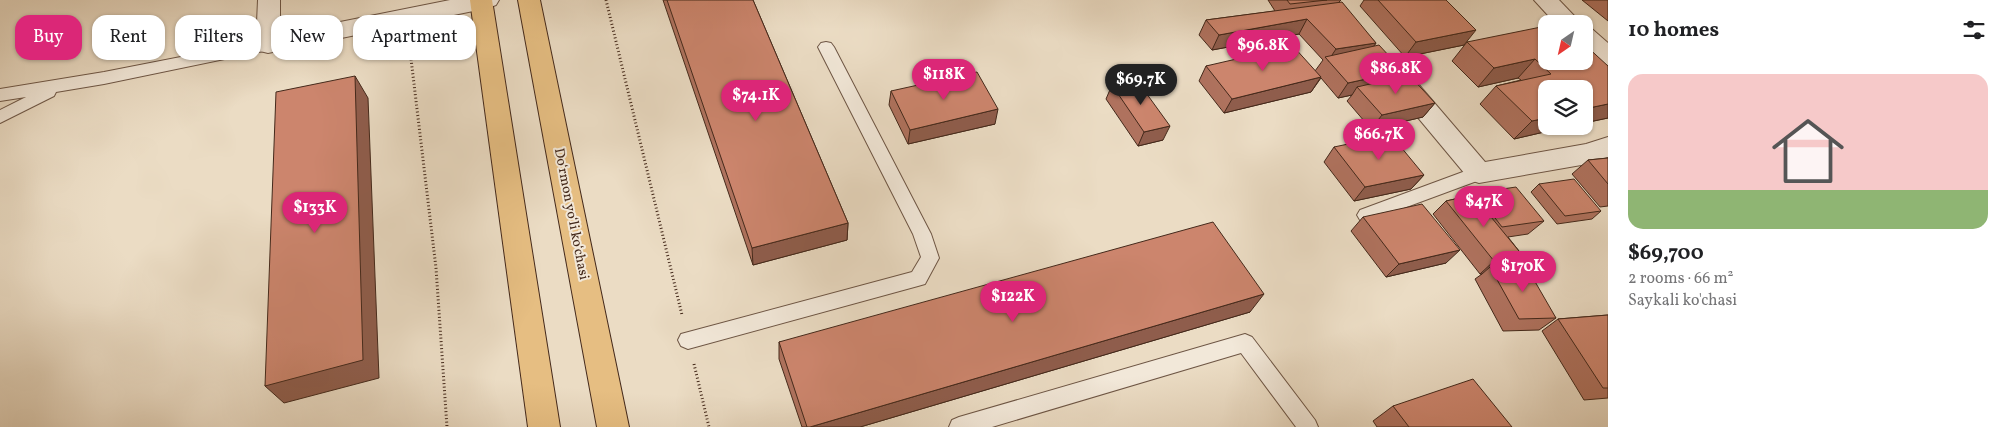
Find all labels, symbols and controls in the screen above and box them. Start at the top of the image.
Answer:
chip: Buy [15,15,82,60]
chip: Rent [92,15,165,60]
chip: Filters [175,15,261,60]
chip: New [271,15,343,60]
chip: Apartment [353,15,476,60]
north arrow [1538,15,1592,70]
map controls [1538,15,1593,135]
text: 10 homes [1628,16,1719,45]
icon: filters [1960,16,1988,44]
pin: $96.8K [1222,30,1304,72]
text: $96.8K [1237,35,1289,57]
pin: $86.8K [1355,52,1437,95]
pin: $118K [909,58,979,101]
text: $86.8K [1370,58,1422,80]
text: $118K [923,64,965,86]
pin: $69.7K [1100,64,1182,106]
text: $69.7K [1116,69,1166,91]
pin: $74.1K [715,80,797,122]
button: layers [1538,80,1593,135]
text: $74.1K [732,85,780,107]
icon: home [1763,106,1853,196]
pin: $66.7K [1338,119,1420,161]
text: $66.7K [1354,124,1404,146]
street label: Do‘rmon yo‘li ko‘chasi [549,146,593,282]
pin: $47K [1454,186,1514,228]
text: $47K [1465,191,1503,213]
pin: $133K [280,192,350,234]
text: $133K [293,197,337,219]
text: $69,700 [1628,239,1704,268]
pin: $170K [1488,250,1558,293]
text: $170K [1501,256,1545,278]
text: 2 rooms · 66 m² [1628,268,1734,290]
pin: $122K [978,280,1048,323]
text: $122K [991,286,1035,308]
text: Saykali ko'chasi [1628,290,1737,312]

